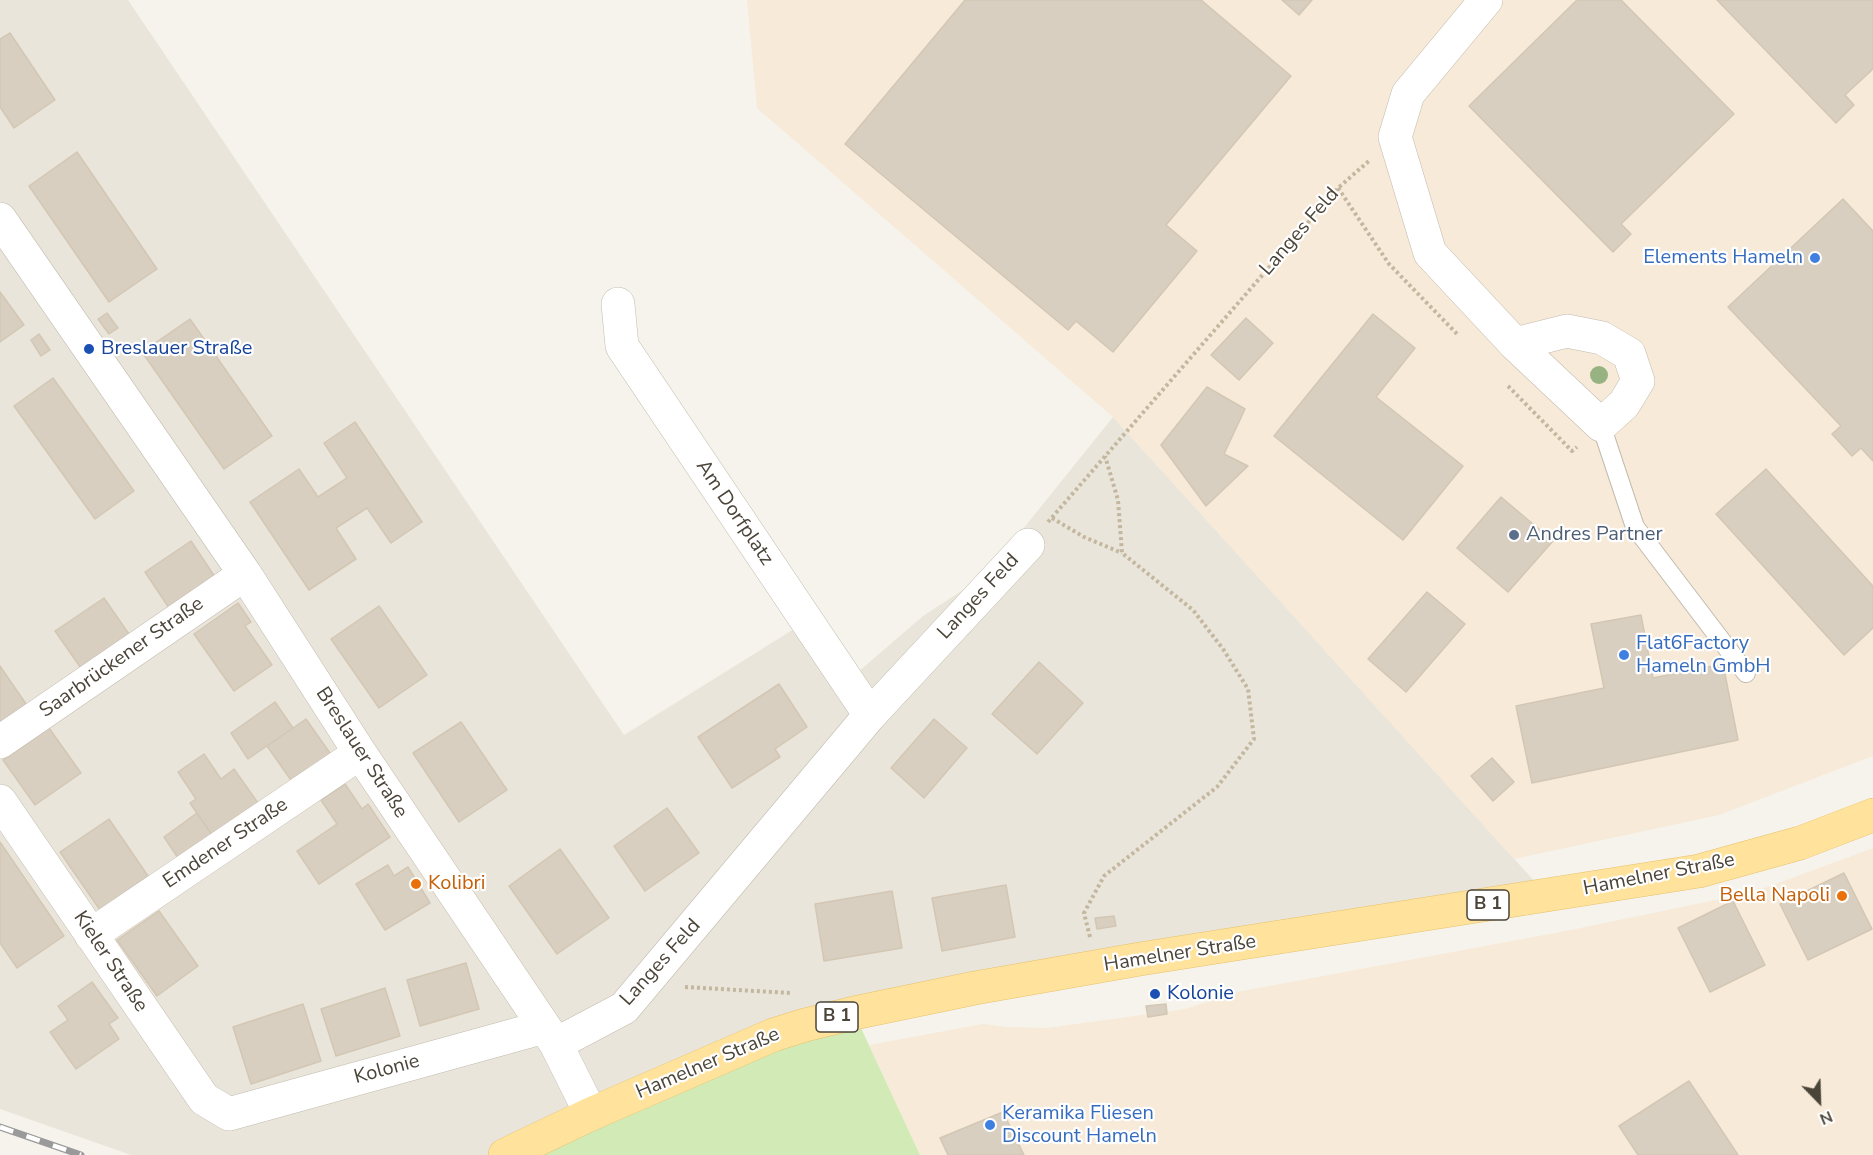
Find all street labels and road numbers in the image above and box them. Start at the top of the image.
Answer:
street label: Langes Feld [1255,183,1345,281]
street label: Am Dorfplatz [690,456,778,570]
street label: Langes Feld [933,549,1025,645]
street label: Saarbrückener Straße [35,592,209,724]
street label: Breslauer Straße [310,683,412,823]
street label: Emdener Straße [159,793,293,895]
street label: Hamelner Straße [1581,849,1737,901]
road number: B 1 [1467,890,1509,920]
street label: Kieler Straße [68,907,152,1017]
street label: Langes Feld [616,915,706,1011]
street label: Hamelner Straße [1102,930,1258,978]
road number: B 1 [816,1002,858,1032]
street label: Hamelner Straße [633,1023,783,1105]
street label: Kolonie [352,1050,422,1090]

